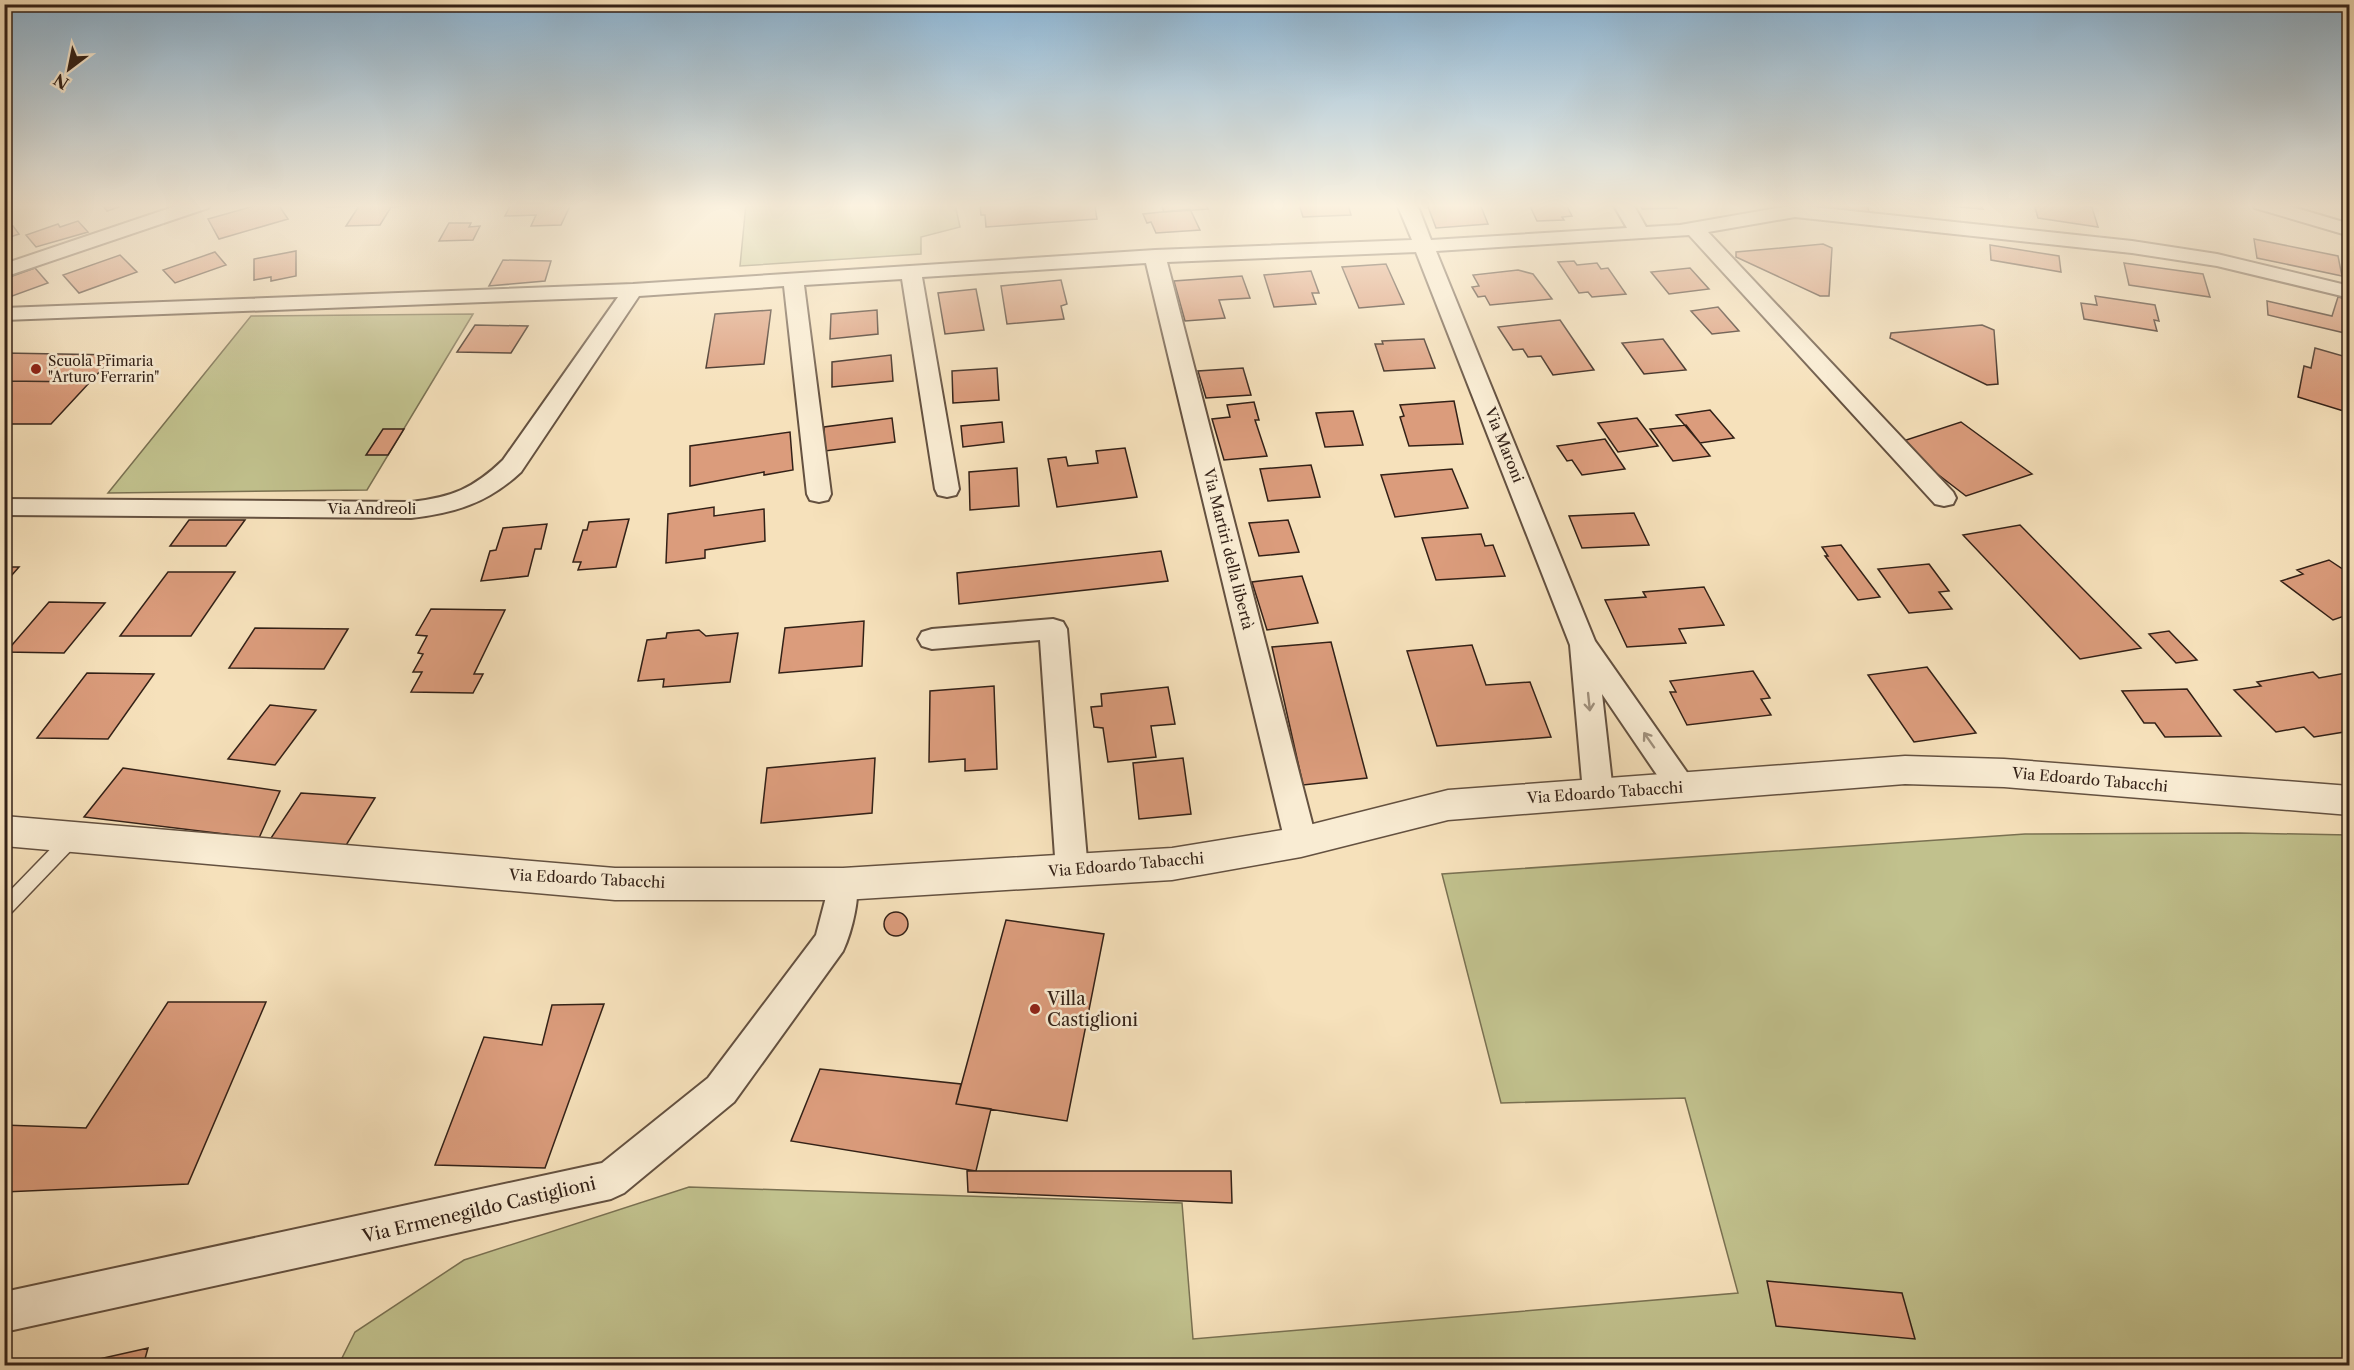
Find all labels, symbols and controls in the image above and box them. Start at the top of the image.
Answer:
north arrow [39,39,99,99]
text: N [50,70,72,94]
place label: Scuola Primaria "Arturo Ferrarin" [48,352,160,386]
marker: Scuola Primaria "Arturo Ferrarin" [29,362,43,376]
street label: Via Maroni [1480,404,1528,486]
street label: Via Martiri della libertà [1199,465,1258,631]
street label: Via Andreoli [327,499,417,518]
one-way arrow [1584,692,1595,712]
one-way arrow [1643,733,1655,749]
street label: Via Edoardo Tabacchi [2010,763,2169,796]
street label: Via Edoardo Tabacchi [1525,778,1684,807]
street label: Via Edoardo Tabacchi [1046,848,1205,881]
street label: Via Edoardo Tabacchi [508,865,666,892]
place label: Villa Castiglioni [1046,988,1139,1031]
marker: Villa Castiglioni [1028,1002,1042,1016]
street label: Via Ermenegildo Castiglioni [359,1172,598,1248]

